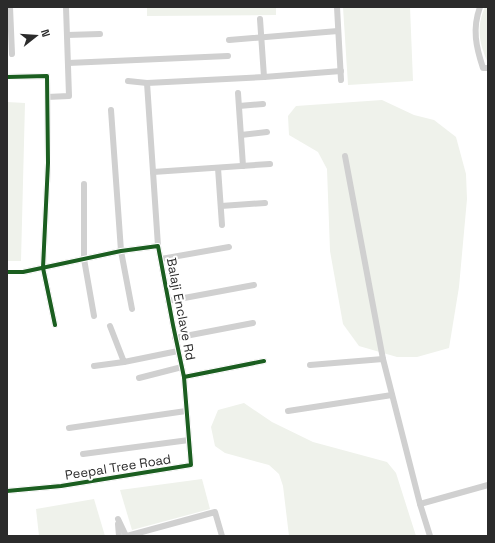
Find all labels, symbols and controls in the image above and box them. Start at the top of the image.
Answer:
north arrow [16,16,56,56]
text: N [38,28,53,39]
street label: Balaji Enclave Rd [163,256,199,362]
street label: Peepal Tree Road [64,450,172,484]

